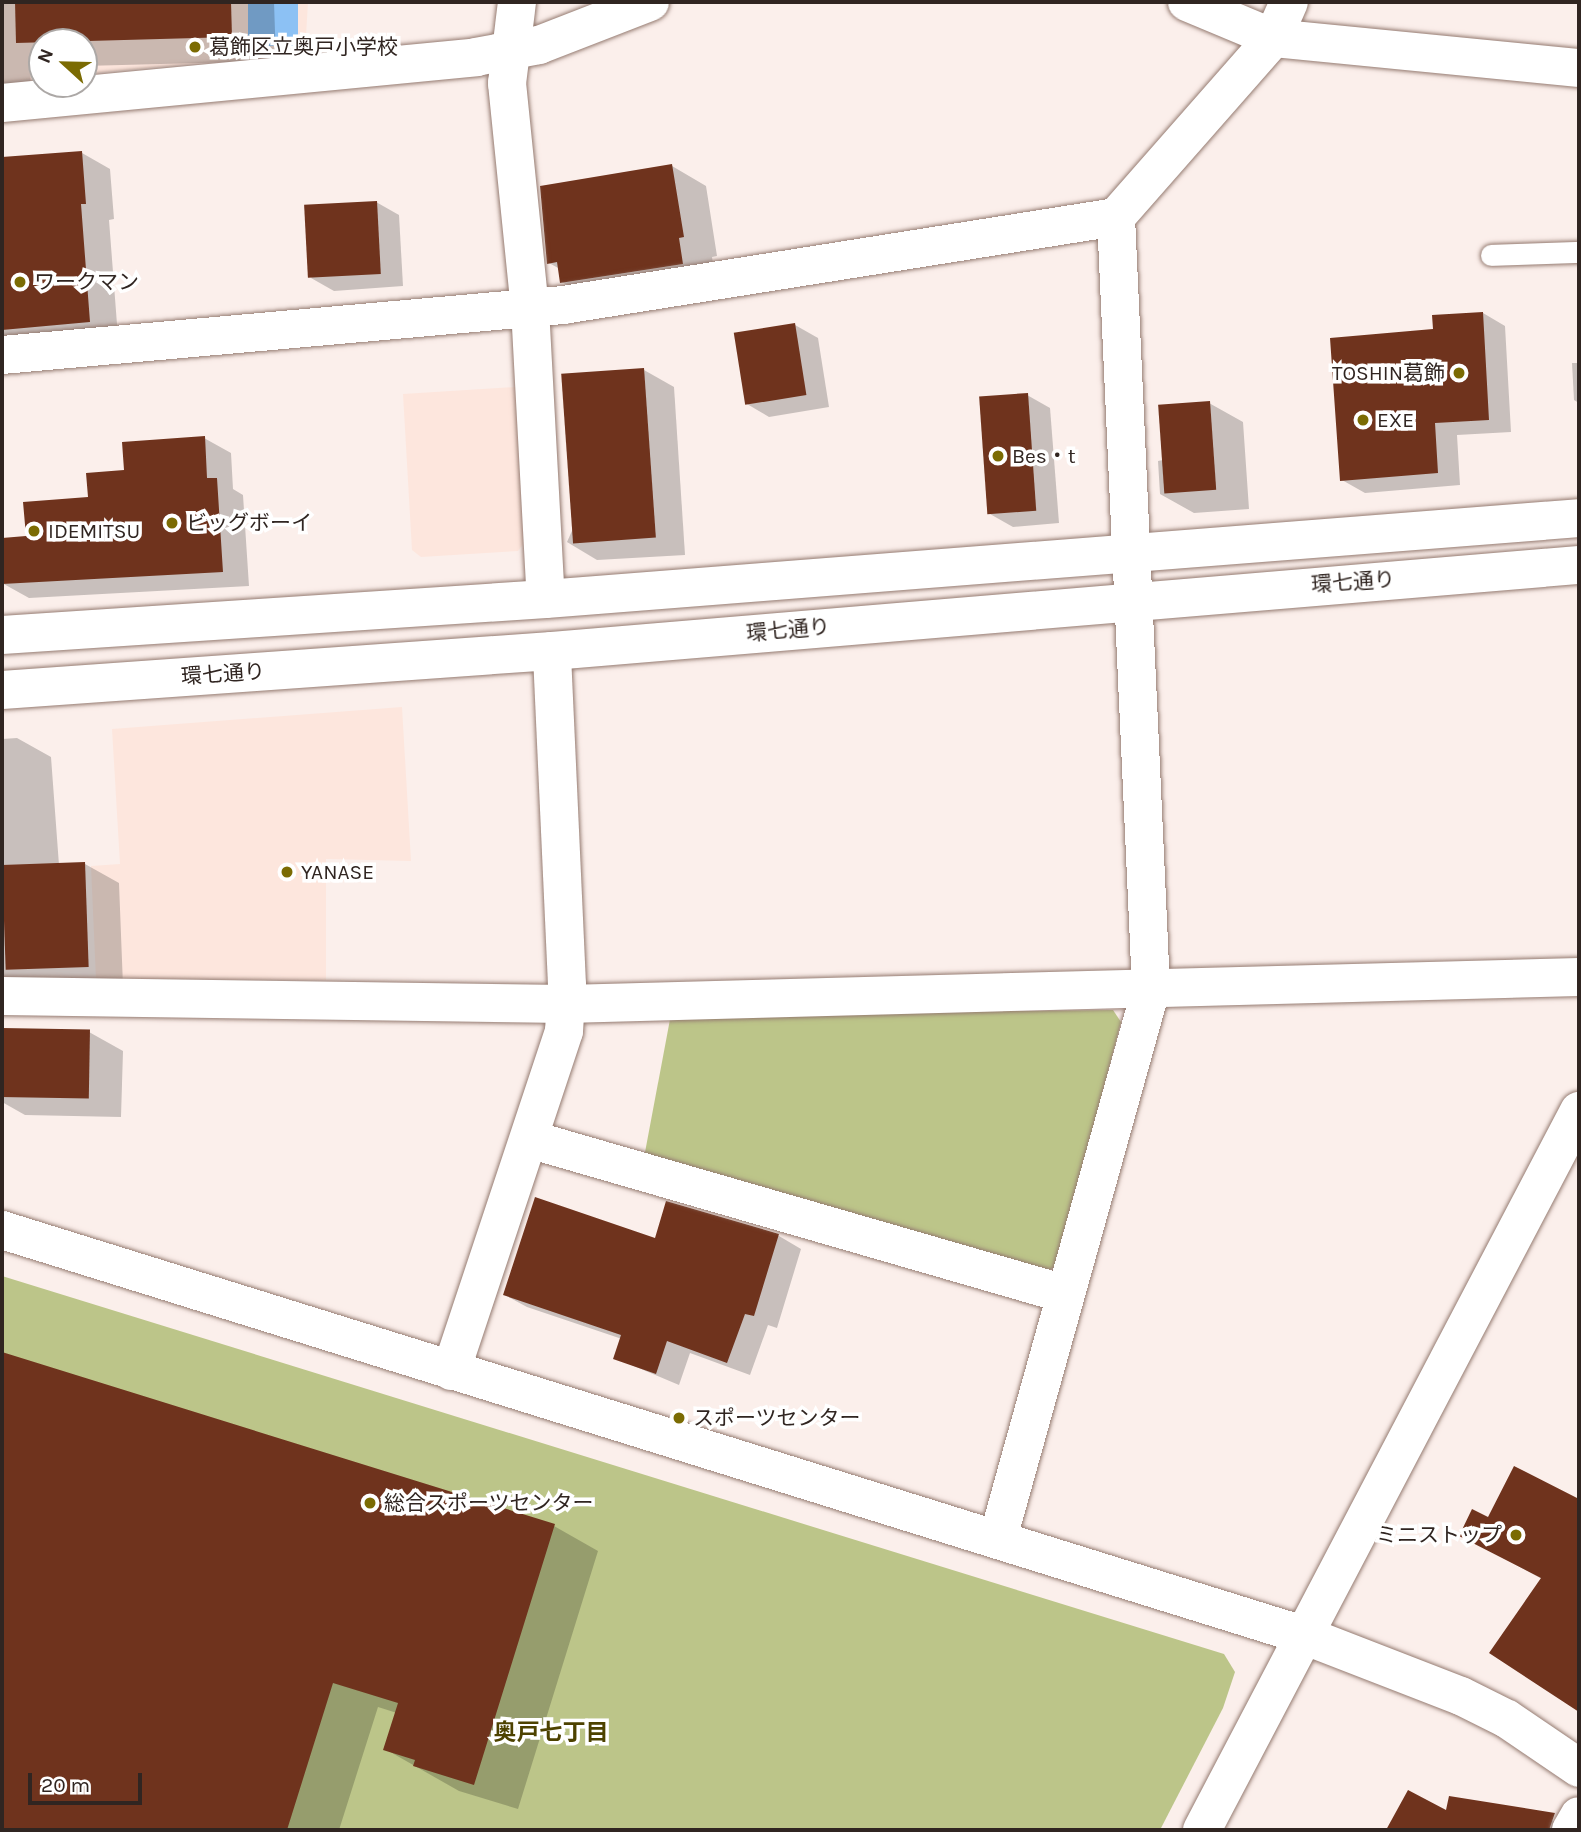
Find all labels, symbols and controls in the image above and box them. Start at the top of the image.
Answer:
north arrow [28,28,98,98]
place label: 葛飾区立奥戸小学校 [209,34,398,60]
marker: 葛飾区立奥戸小学校 [187,39,203,55]
text: N [33,45,58,66]
place label: ワークマン [34,269,139,295]
marker: ワークマン [12,274,28,290]
place label: TOSHIN葛飾 [1332,360,1445,386]
marker: TOSHIN葛飾 [1451,365,1467,381]
place label: EXE [1377,407,1414,433]
marker: EXE [1355,412,1371,428]
place label: Bes・t [1012,443,1076,469]
marker: Bes・t [990,448,1006,464]
place label: ビッグボーイ [186,510,312,536]
marker: ビッグボーイ [164,515,180,531]
place label: IDEMITSU [48,518,140,544]
marker: IDEMITSU [26,523,42,539]
street label: 環七通り [1310,567,1396,597]
street label: 環七通り [745,614,831,646]
street label: 環七通り [180,659,266,689]
place label: YANASE [301,859,374,885]
marker: YANASE [279,864,295,880]
place label: スポーツセンター [693,1405,861,1431]
marker: スポーツセンター [671,1410,687,1426]
place label: 総合スポーツセンター [384,1490,594,1516]
marker: 総合スポーツセンター [362,1495,378,1511]
place label: ミニストップ [1376,1522,1502,1548]
marker: ミニストップ [1508,1527,1524,1543]
district label: 奥戸七丁目 [494,1719,608,1747]
scale bar [32,1758,145,1802]
text: 20 m [41,1773,90,1797]

